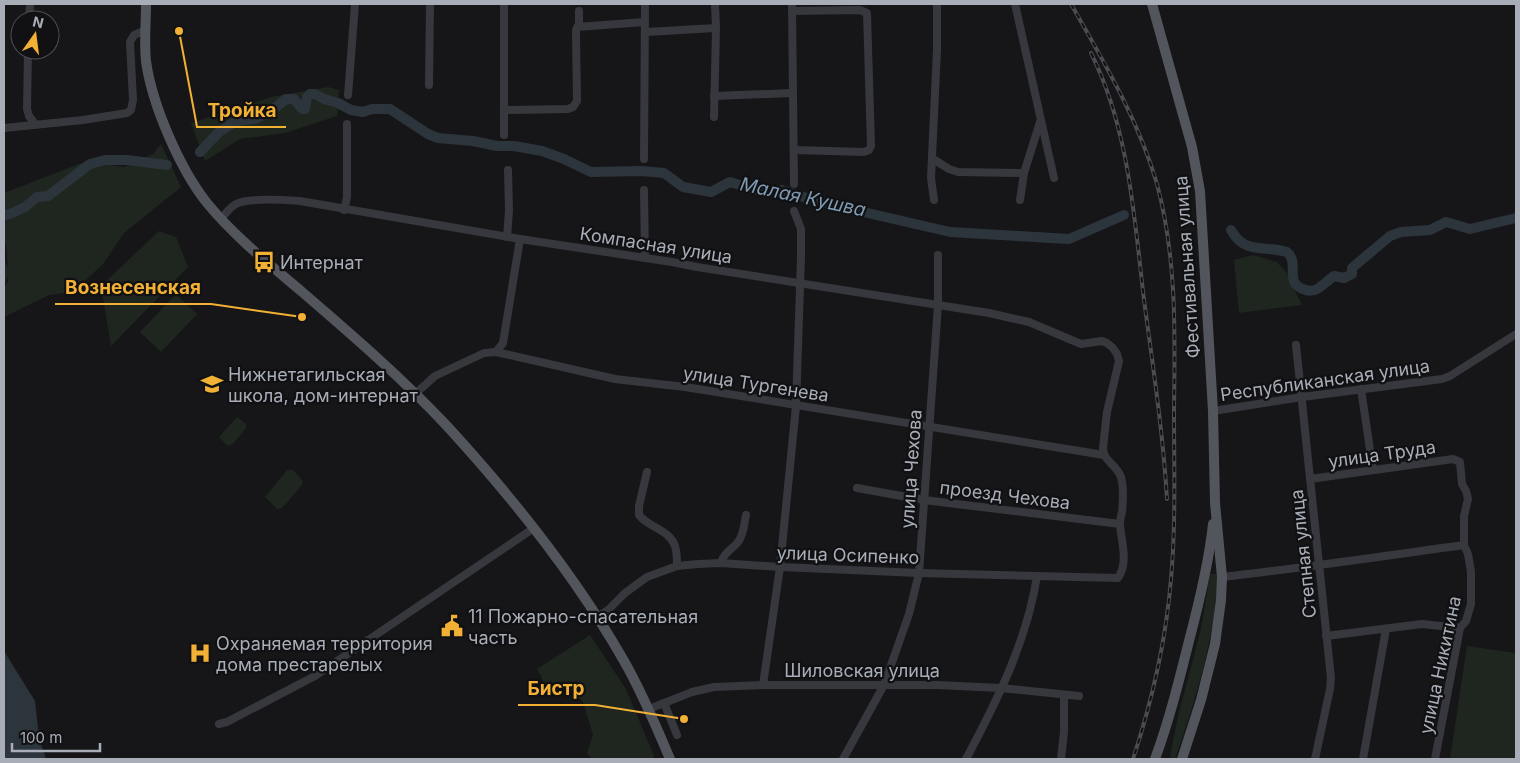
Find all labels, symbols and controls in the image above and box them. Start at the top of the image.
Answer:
north arrow [10,10,60,60]
text: N [31,12,45,31]
callout: Тройка [197,93,286,127]
text: Тройка [207,99,277,122]
water label: Малая Кушва [738,172,868,222]
street label: Фестивальная улица [1170,175,1204,359]
street label: Компасная улица [578,223,734,267]
bus stop icon: Интернат [251,249,277,275]
place label: Интернат [280,252,364,273]
callout: Вознесенская [55,270,211,304]
text: Вознесенская [65,276,201,299]
street label: Республиканская улица [1219,355,1431,405]
street label: улица Тургенева [682,362,830,406]
place label: Нижнетагильская школа, дом-интернат [228,364,419,406]
school or university icon: Нижнетагильская школа, дом-интернат [199,371,225,397]
street label: улица Чехова [896,409,926,529]
street label: улица Труда [1327,436,1437,472]
street label: проезд Чехова [939,477,1071,513]
street label: Степная улица [1286,489,1320,619]
street label: улица Осипенко [776,542,920,568]
street label: улица Никитина [1415,594,1465,736]
place label: 11 Пожарно-спасательная часть [468,606,698,648]
public building icon: 11 Пожарно-спасательная часть [439,613,465,639]
place label: Охраняемая территория дома престарелых [216,633,433,675]
hospital icon: Охраняемая территория дома престарелых [187,640,213,666]
street label: Шиловская улица [784,660,940,681]
callout: Бистр [518,671,595,705]
text: Бистр [527,677,585,700]
scale bar [12,720,100,752]
text: 100 m [20,728,62,747]

